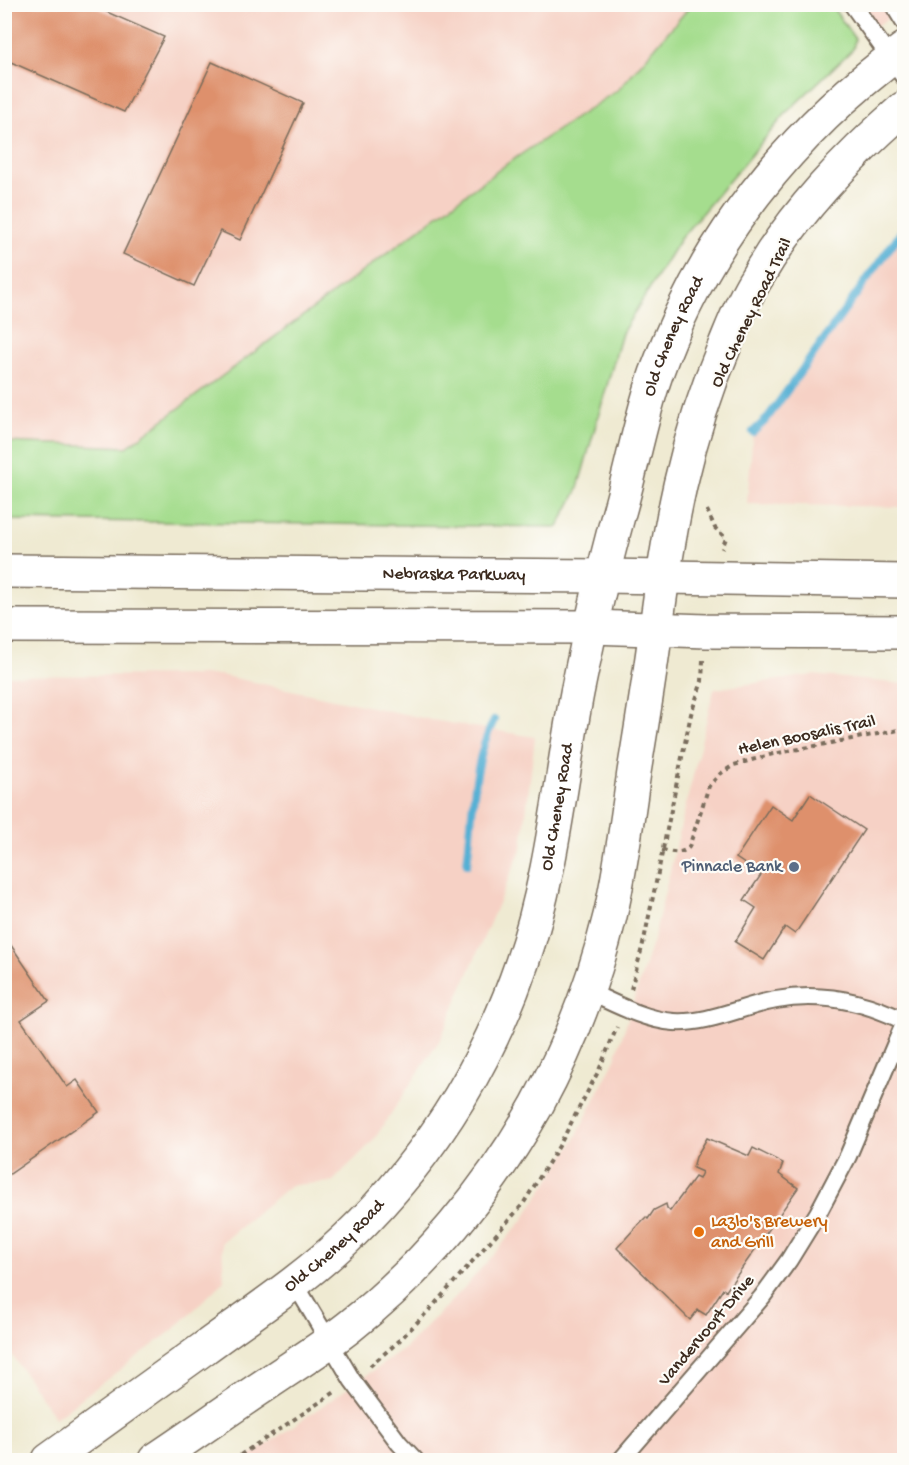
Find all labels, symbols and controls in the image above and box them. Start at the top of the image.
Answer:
street label: Old Cheney Road Trail [707,235,797,391]
street label: Old Cheney Road [639,271,709,399]
street label: Nebraska Parkway [382,564,526,586]
street label: Helen Boosalis Trail [736,711,878,761]
street label: Old Cheney Road [536,741,579,873]
place label: Pinnacle Bank [681,857,784,878]
marker: Pinnacle Bank [787,860,801,874]
street label: Old Cheney Road [280,1194,390,1297]
place label: Lazlo's Brewery and Grill [711,1212,828,1254]
marker: Lazlo's Brewery and Grill [692,1225,706,1239]
street label: Vandervoort Drive [654,1271,760,1392]

